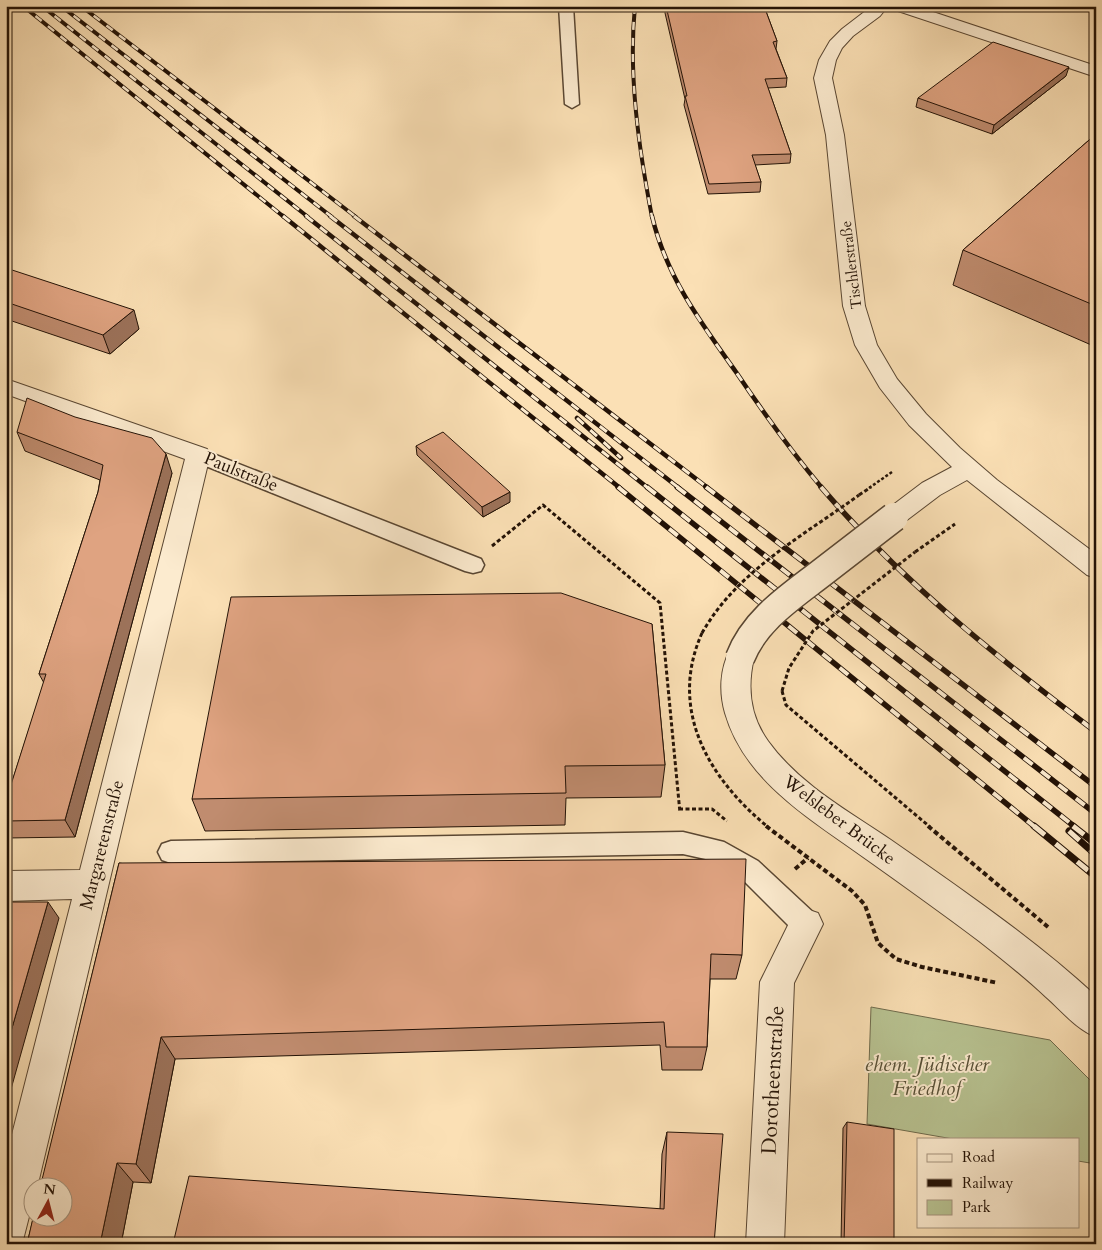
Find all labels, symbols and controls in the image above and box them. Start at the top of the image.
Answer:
street label: Tischlerstraße [836,219,866,310]
street label: Paulstraße [200,446,282,498]
street label: Welsleber Brücke [777,769,901,871]
street label: Margaretenstraße [74,777,130,913]
street label: Dorotheenstraße [755,1005,791,1155]
park label: ehem. Jüdischer Friedhof [865,1050,990,1103]
legend [917,1138,1080,1228]
text: Road [962,1147,995,1167]
text: Railway [962,1173,1013,1193]
north arrow [22,1178,72,1228]
text: N [42,1179,57,1200]
text: Park [962,1197,991,1217]

